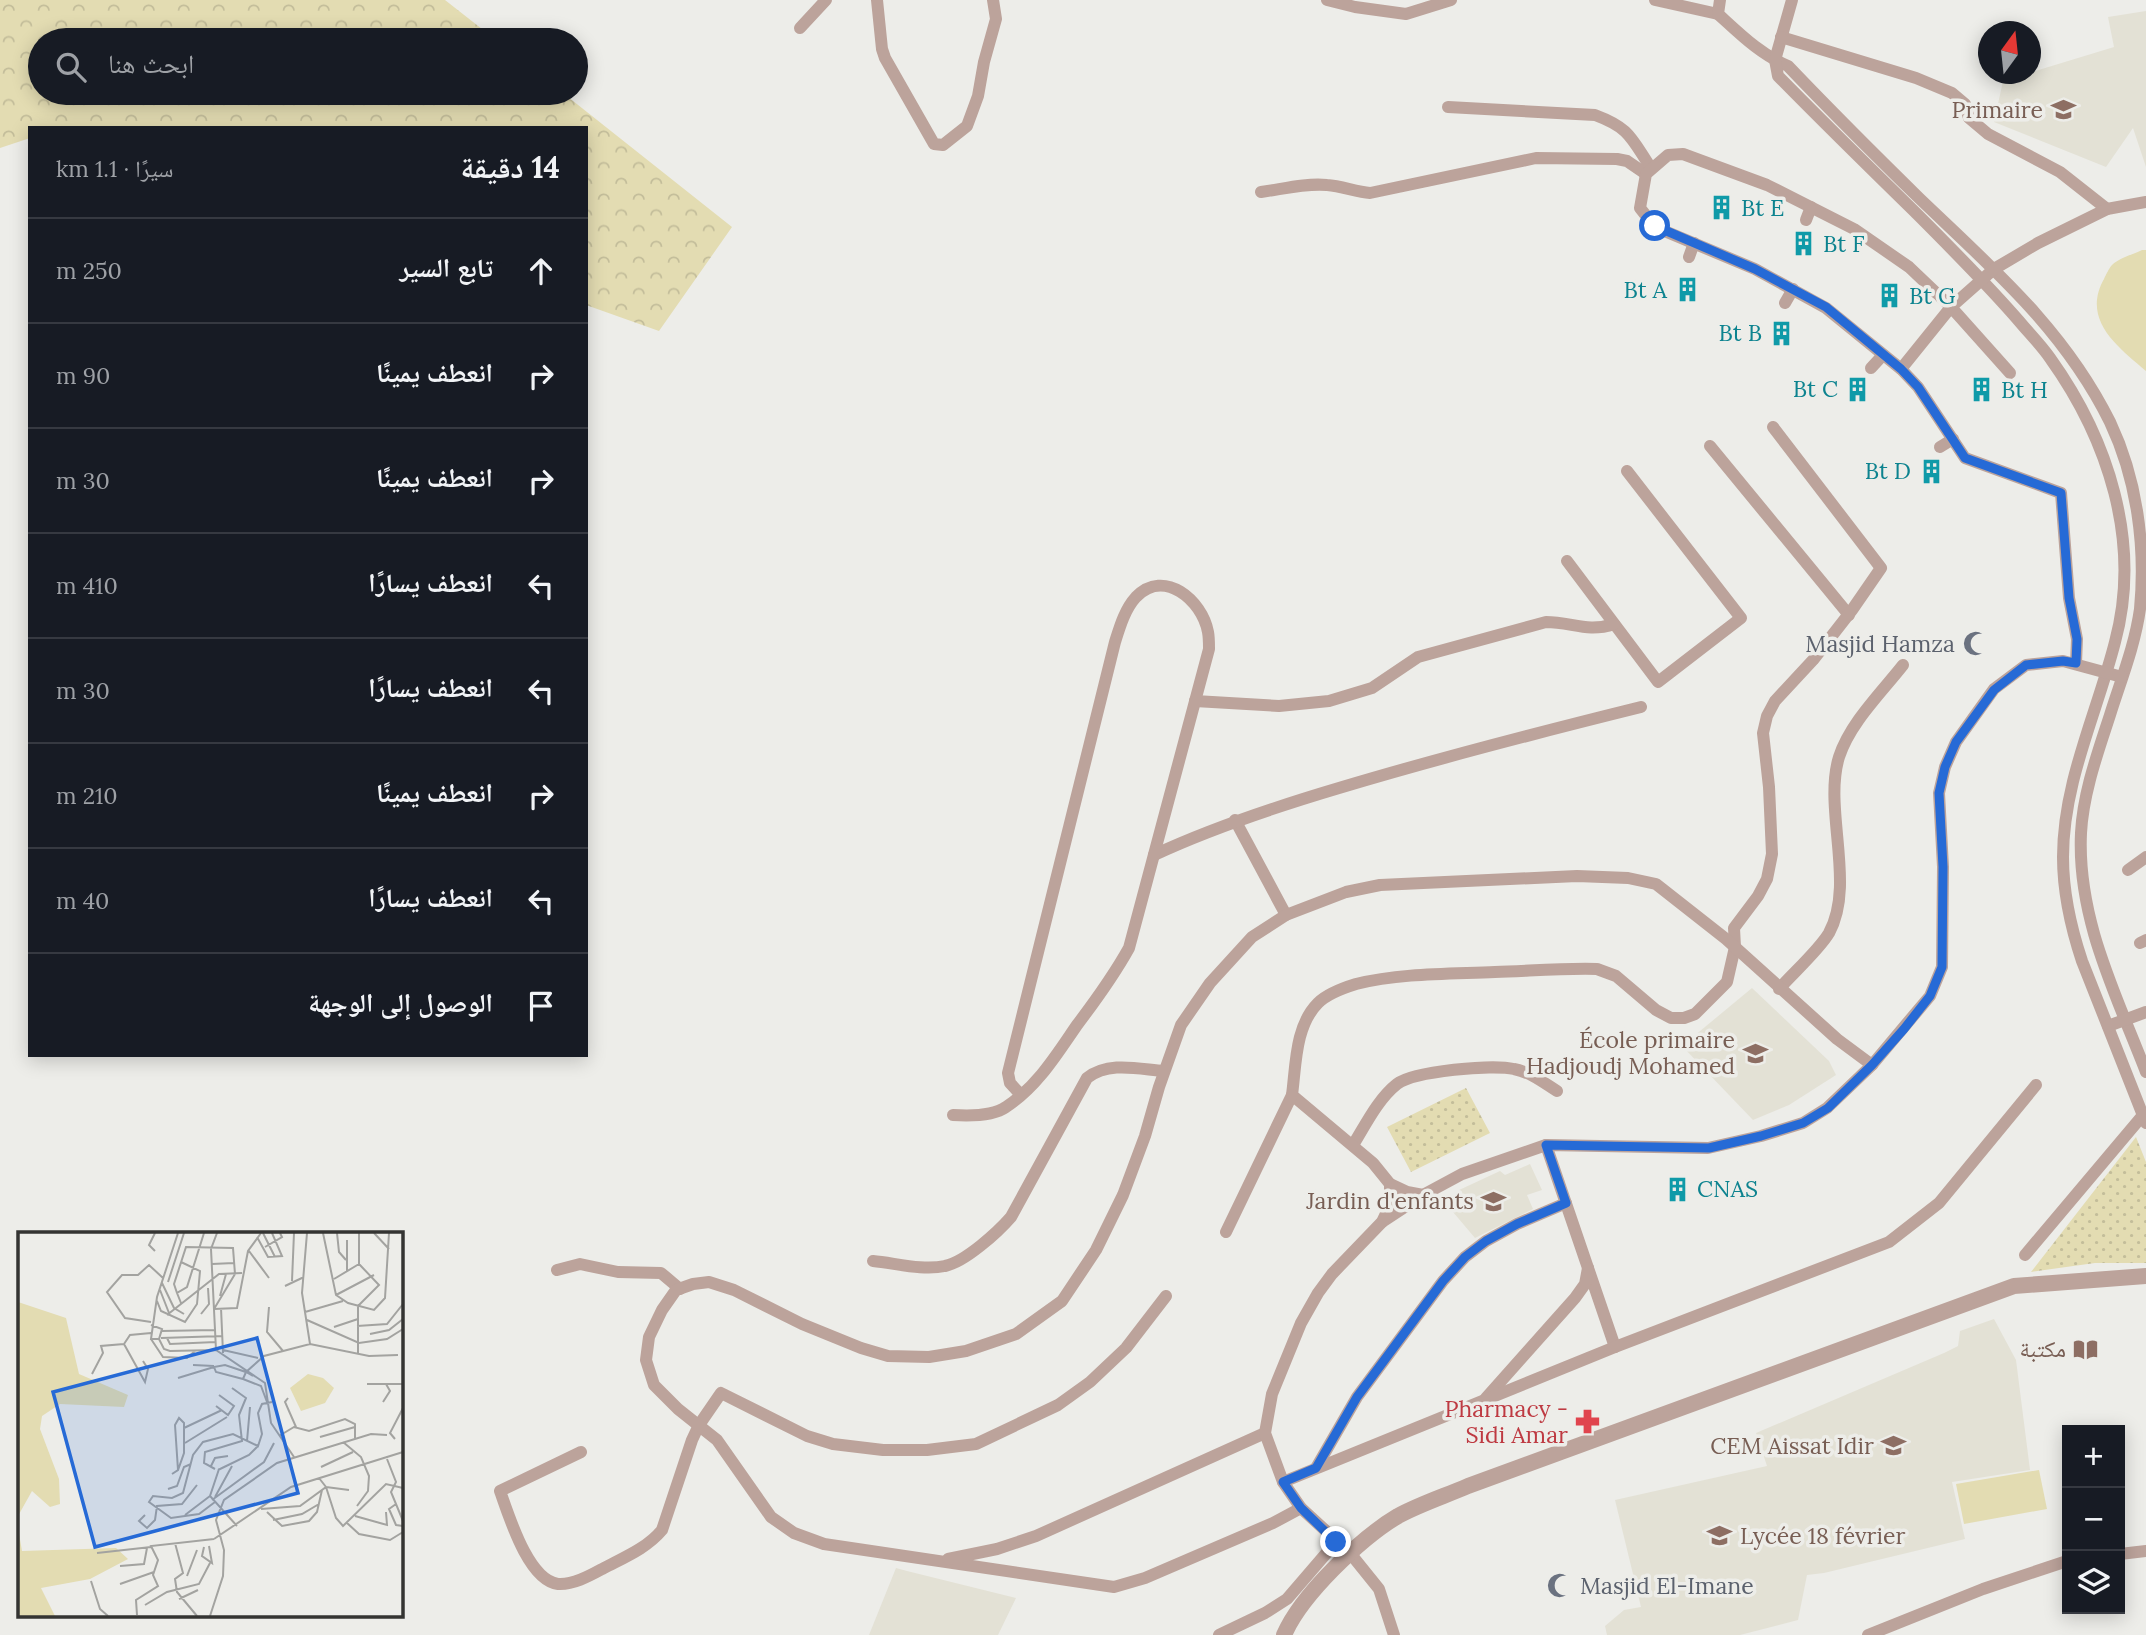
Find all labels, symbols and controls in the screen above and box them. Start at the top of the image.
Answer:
north arrow [1978,21,2041,84]
search box [28,28,588,105]
text: ابحث هنا [108,47,194,80]
icon: search [52,48,90,86]
place label: Primaire [1951,95,2043,124]
school or university icon: Primaire [2049,96,2077,124]
text: 14 دقيقة [461,148,560,186]
text: سيرًا · 1.1 km [56,154,173,183]
place label: Bt E [1741,193,1784,222]
building icon: Bt E [1707,194,1735,222]
route start [1639,210,1670,241]
place label: Bt F [1823,229,1865,258]
building icon: Bt F [1789,230,1817,258]
text: تابع السير [399,251,493,284]
icon: ahead [522,252,560,290]
text: 250 m [56,256,122,285]
place label: Bt A [1624,275,1668,304]
building icon: Bt A [1673,276,1701,304]
place label: Bt G [1909,281,1956,310]
building icon: Bt G [1875,282,1903,310]
place label: Bt B [1719,318,1762,347]
building icon: Bt B [1768,319,1796,347]
text: انعطف يمينًا [376,356,493,389]
icon: right [522,357,560,395]
text: 90 m [56,361,110,390]
place label: Bt C [1793,374,1838,403]
building icon: Bt C [1844,375,1872,403]
place label: Bt H [2001,375,2048,404]
building icon: Bt H [1967,376,1995,404]
place label: Bt D [1865,456,1911,485]
building icon: Bt D [1917,457,1945,485]
text: انعطف يمينًا [376,461,493,494]
icon: right [522,462,560,500]
text: 30 m [56,466,110,495]
text: انعطف يسارًا [368,566,493,599]
icon: left [522,567,560,605]
text: 410 m [56,571,118,600]
place label: Masjid Hamza [1805,629,1955,658]
mosque icon: Masjid Hamza [1961,630,1989,658]
text: انعطف يسارًا [368,671,493,704]
icon: left [522,672,560,710]
text: 30 m [56,676,110,705]
text: انعطف يمينًا [376,776,493,809]
icon: right [522,777,560,815]
text: 210 m [56,781,118,810]
text: انعطف يسارًا [368,881,493,914]
icon: left [522,882,560,920]
text: 40 m [56,886,109,915]
text: الوصول إلى الوجهة [308,986,493,1019]
icon: arrive [522,987,560,1025]
place label: École primaire Hadjoudj Mohamed [1526,1025,1735,1080]
school or university icon: École primaire Hadjoudj Mohamed [1741,1039,1769,1067]
place label: CNAS [1697,1174,1758,1203]
building icon: CNAS [1663,1175,1691,1203]
place label: Jardin d'enfants [1305,1186,1474,1215]
school or university icon: Jardin d'enfants [1480,1187,1508,1215]
inset map [18,1232,402,1618]
place label: مكتبة [2020,1334,2066,1363]
library icon: مكتبة [2072,1335,2100,1363]
place label: Pharmacy - Sidi Amar [1445,1394,1568,1449]
pharmacy icon: Pharmacy - Sidi Amar [1574,1408,1602,1436]
map controls [2062,1425,2125,1614]
button: + [2062,1425,2125,1488]
place label: CEM Aissat Idir [1710,1431,1874,1460]
school or university icon: CEM Aissat Idir [1880,1432,1908,1460]
button: − [2062,1488,2125,1551]
place label: Lycée 18 février [1740,1521,1906,1550]
school or university icon: Lycée 18 février [1706,1522,1734,1550]
route end [1320,1526,1351,1557]
button: layers [2062,1551,2125,1614]
place label: Masjid El-Imane [1580,1571,1754,1600]
mosque icon: Masjid El-Imane [1546,1572,1574,1600]

